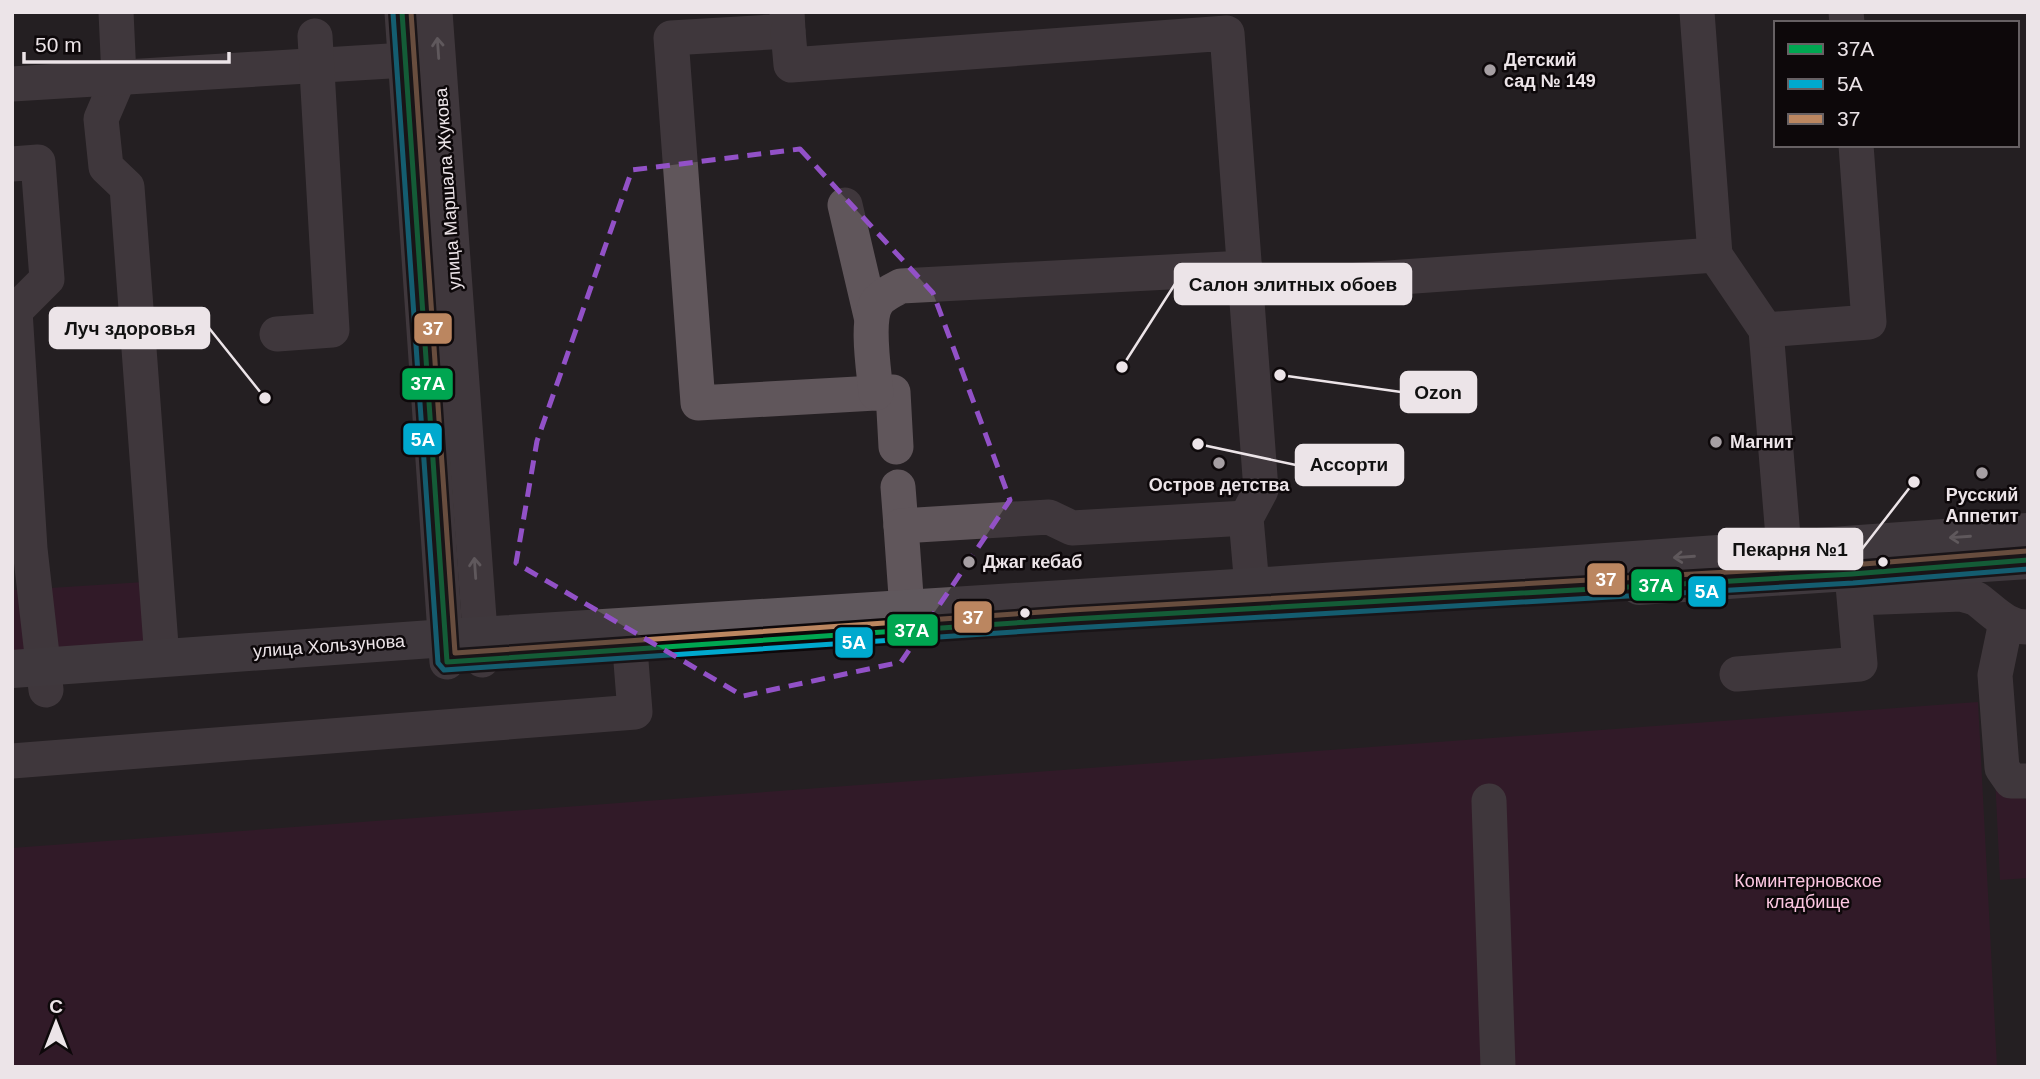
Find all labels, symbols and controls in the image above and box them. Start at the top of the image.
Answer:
scale bar [24,21,229,65]
legend [1774,21,2019,147]
text: 50 m [35,33,82,56]
one-way arrow [431,37,444,59]
text: 37А [1837,37,1874,60]
place label: Детский сад № 149 [1504,50,1596,91]
marker: Детский сад № 149 [1482,62,1498,78]
text: 5А [1837,72,1863,95]
street label: улица Маршала Жукова [431,86,465,291]
text: 37 [1837,107,1860,130]
callout: Салон элитных обоев [1175,264,1411,304]
text: Салон элитных обоев [1189,274,1397,295]
callout: Луч здоровья [50,308,209,348]
line badge: 37 [413,312,453,345]
text: Луч здоровья [65,318,195,339]
text: 37 [422,318,444,339]
line badge: 37А [401,367,454,401]
callout: Ozon [1401,372,1476,412]
text: 37А [411,373,446,394]
text: Ozon [1414,382,1462,403]
line badge: 5А [402,422,443,456]
text: 5А [411,429,435,450]
place label: Магнит [1730,432,1794,452]
marker: Магнит [1708,434,1724,450]
callout: Ассорти [1296,445,1403,485]
text: Ассорти [1310,454,1388,475]
marker: Остров детства [1211,455,1227,471]
marker: Русский Аппетит [1974,465,1990,481]
place label: Остров детства [1149,475,1290,495]
place label: Русский Аппетит [1945,485,2019,526]
callout: Пекарня №1 [1719,529,1862,569]
one-way arrow [1948,531,1971,544]
text: Пекарня №1 [1732,539,1848,560]
one-way arrow [1673,550,1696,563]
place label: Джаг кебаб [983,552,1082,572]
marker: Джаг кебаб [961,554,977,570]
unlabelled marker [1876,555,1890,569]
one-way arrow [468,557,481,580]
line badge: 37 [1586,562,1626,596]
line badge: 37А [1630,568,1683,602]
text: 37 [1595,569,1617,590]
text: 37А [1639,575,1674,596]
line badge: 5А [1687,575,1727,608]
text: 5А [1695,581,1719,602]
line badge: 37 [953,600,993,634]
unlabelled marker [1018,606,1032,620]
text: 37 [962,607,984,628]
line badge: 37А [886,613,939,647]
text: 37А [895,620,930,641]
line badge: 5А [834,626,874,659]
street label: улица Хользунова [252,631,407,661]
text: 5А [842,632,866,653]
park label: Коминтерновское кладбище [1734,871,1882,912]
north arrow [21,988,91,1058]
text: С [49,996,63,1017]

